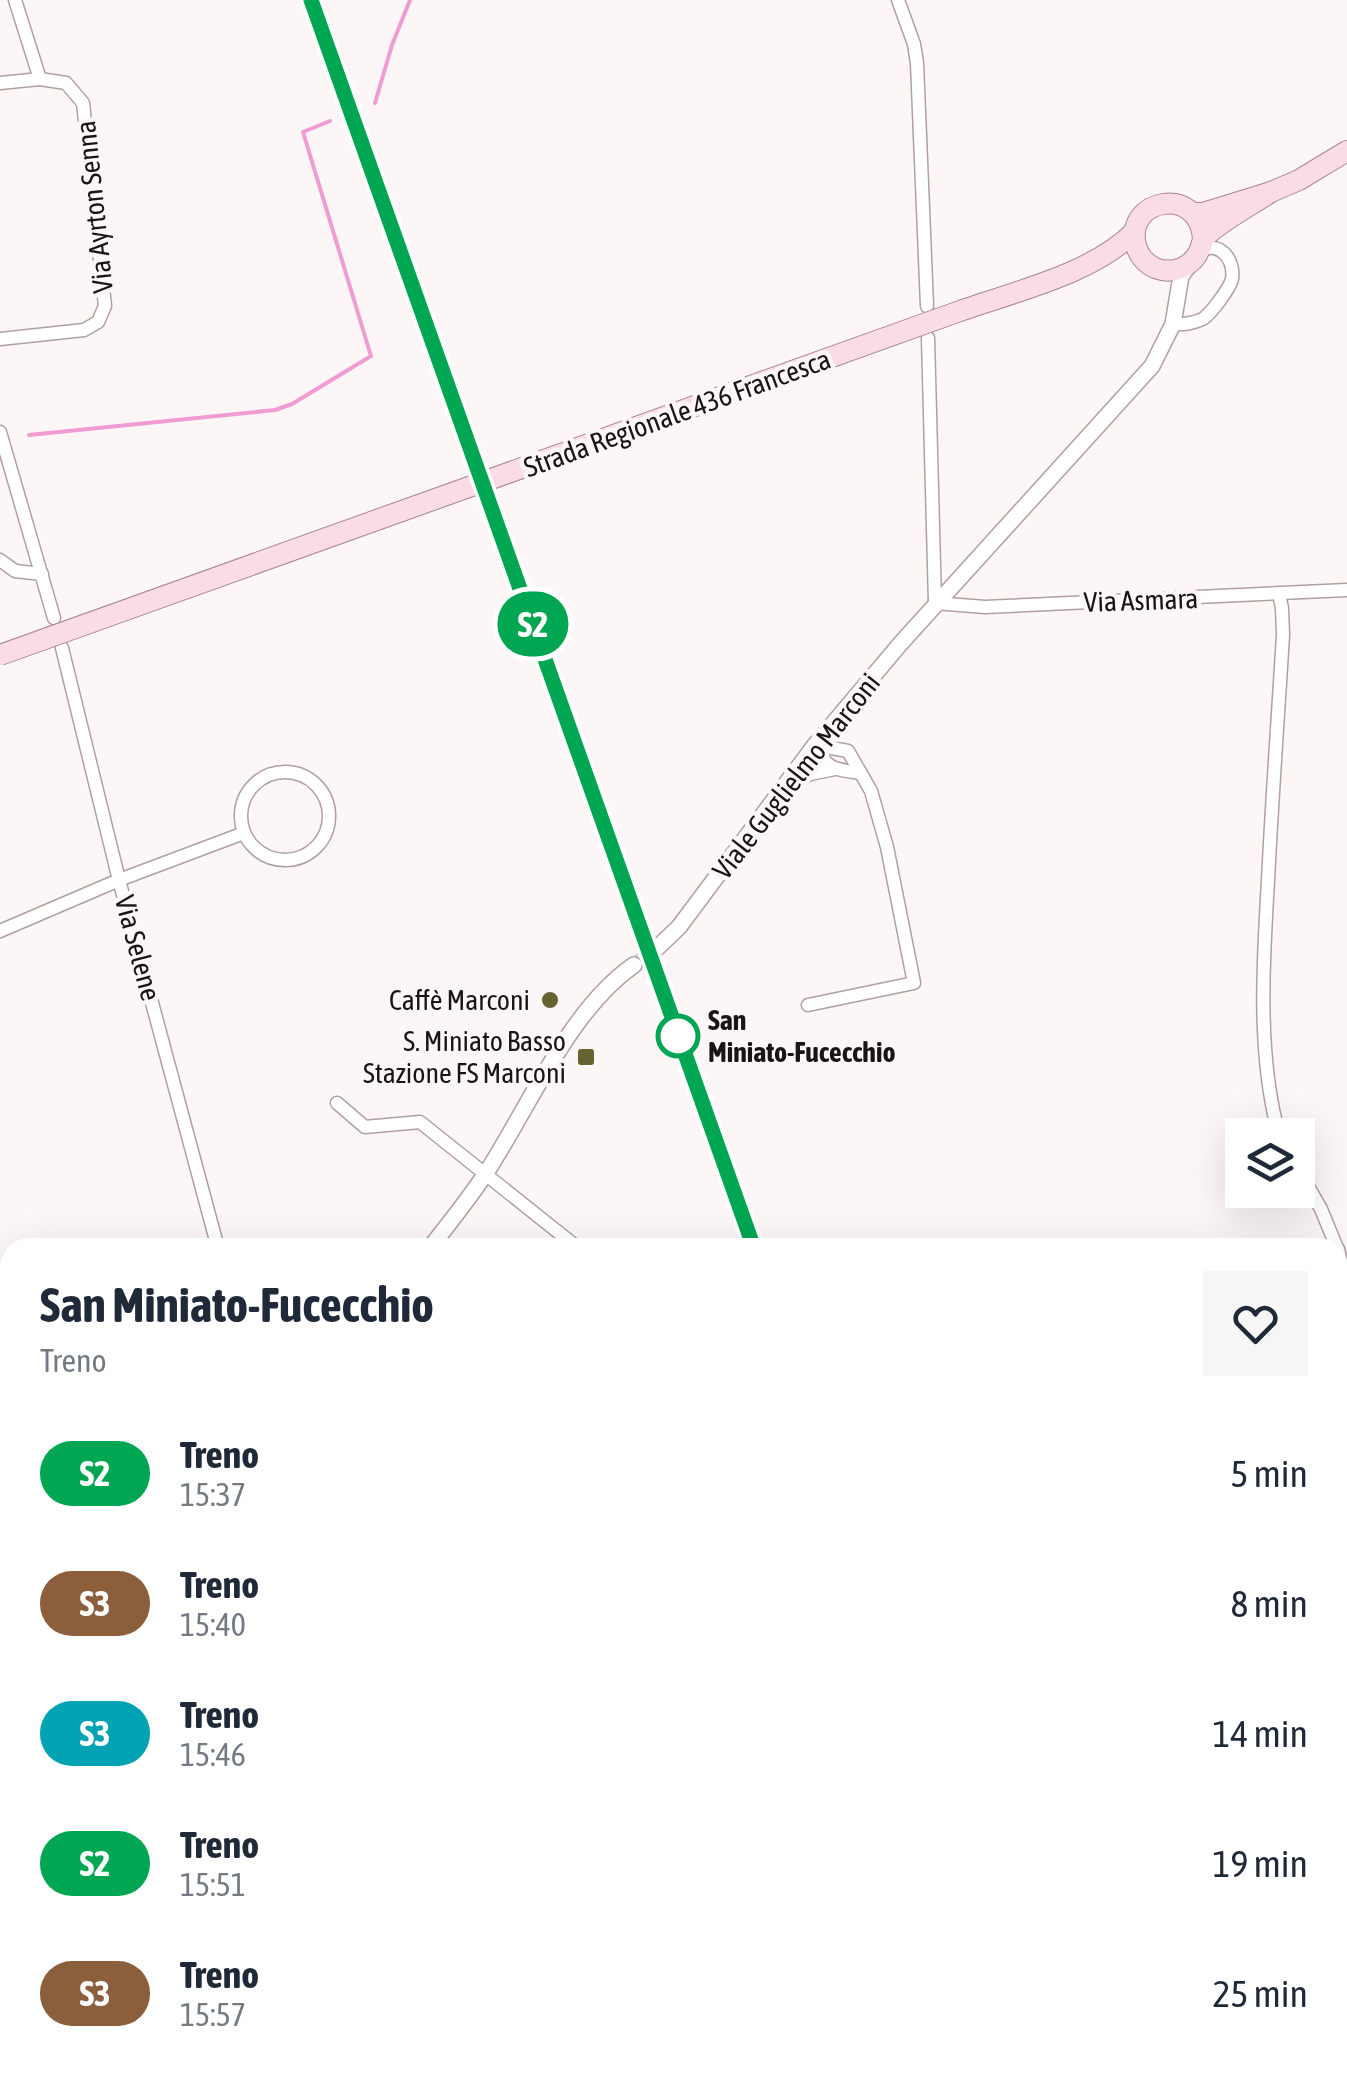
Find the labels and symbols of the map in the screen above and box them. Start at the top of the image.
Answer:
street label: Via Ayrton Senna [69,119,119,295]
street label: Strada Regionale 436 Francesca [519,343,835,483]
street label: Via Asmara [1083,582,1199,618]
line badge: S2 [488,592,578,656]
street label: Viale Guglielmo Marconi [706,667,886,885]
street label: Via Selene [109,892,167,1004]
place label: Caffè Marconi [389,984,530,1016]
marker: Caffè Marconi [539,989,561,1011]
place label: San Miniato-Fucecchio [708,1004,896,1068]
marker: San Miniato-Fucecchio [657,1015,699,1057]
place label: S. Miniato Basso Stazione FS Marconi [363,1025,566,1089]
marker: S. Miniato Basso Stazione FS Marconi [575,1046,597,1068]

